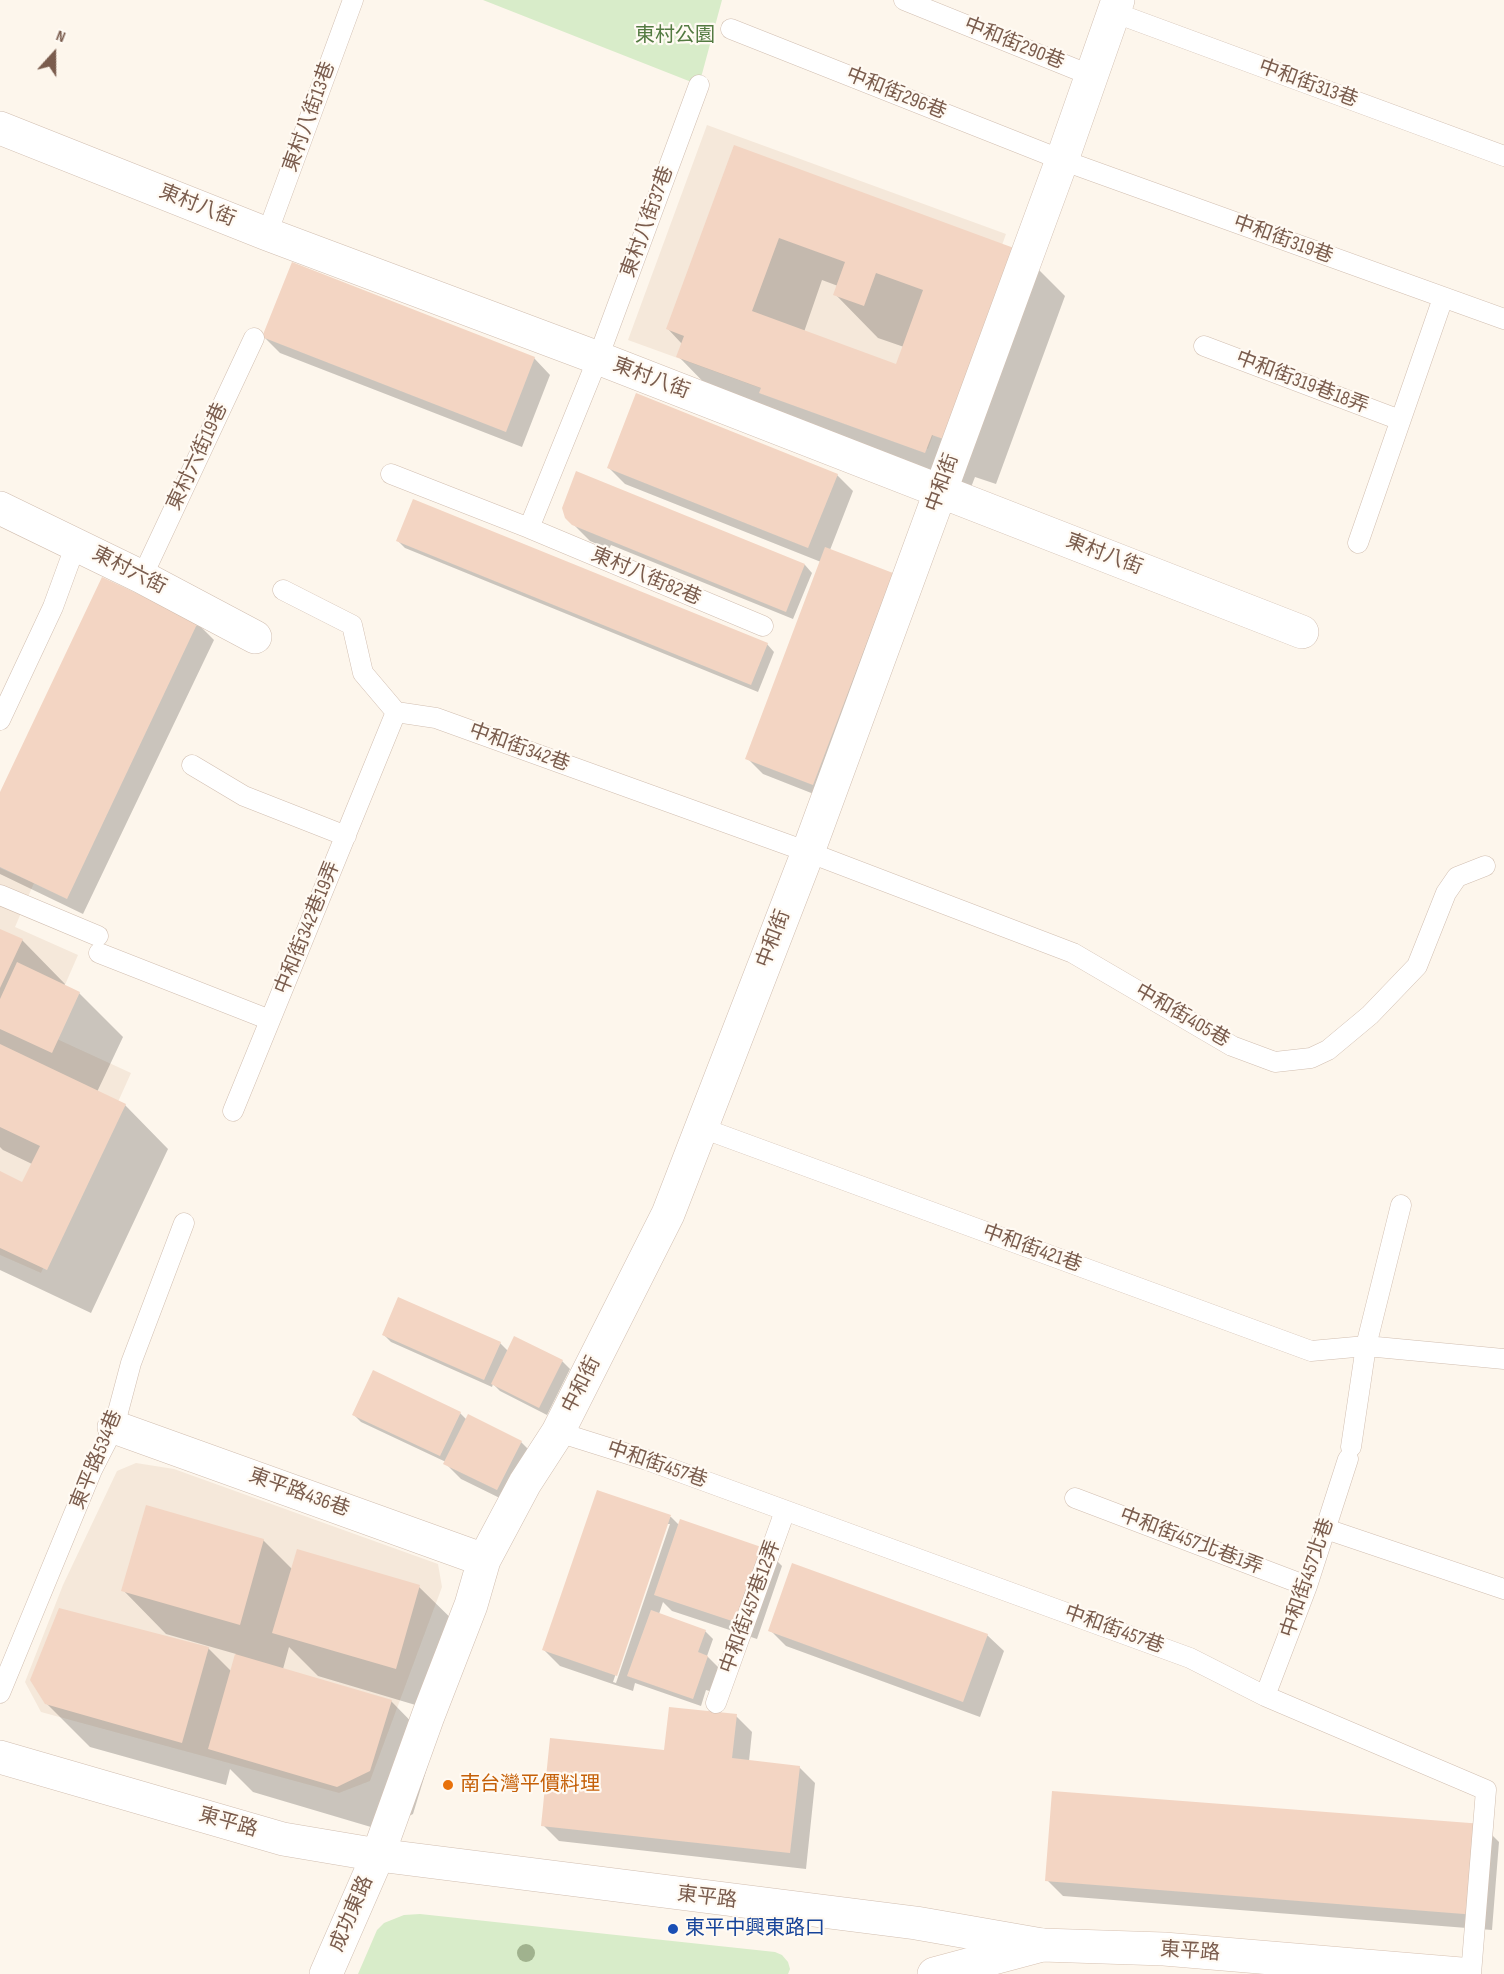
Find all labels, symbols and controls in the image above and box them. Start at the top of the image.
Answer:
street label: 中和街290巷 [960,13,1068,75]
north arrow [24,24,84,84]
park label: 東村公園 [635,24,715,48]
text: N [53,26,68,47]
street label: 中和街313巷 [1255,55,1361,113]
street label: 東村八街13巷 [279,59,341,175]
street label: 中和街296巷 [842,63,950,125]
street label: 東村八街37巷 [617,163,679,281]
street label: 東村八街 [155,180,239,232]
street label: 中和街319巷 [1230,211,1336,269]
street label: 中和街319巷18弄 [1232,347,1372,419]
street label: 東村八街 [609,353,693,405]
street label: 東村六街19巷 [163,399,233,515]
street label: 中和街 [921,451,965,515]
street label: 東村八街 [1062,529,1146,581]
street label: 東村六街 [88,542,170,600]
street label: 東村八街82巷 [587,543,705,611]
street label: 中和街342巷 [466,719,572,777]
street label: 中和街342巷19弄 [270,858,346,998]
street label: 中和街 [752,907,796,971]
street label: 中和街405巷 [1130,979,1234,1053]
street label: 中和街421巷 [979,1220,1085,1278]
street label: 中和街 [558,1353,606,1417]
street label: 東平路534巷 [66,1407,128,1513]
street label: 中和街457巷 [604,1437,710,1493]
street label: 東平路436巷 [245,1464,353,1522]
street label: 中和街457北巷1弄 [1116,1504,1266,1580]
street label: 中和街457北巷 [1276,1515,1340,1641]
street label: 中和街457巷12弄 [716,1537,786,1677]
street label: 中和街457巷 [1061,1601,1167,1659]
place label: 南台灣平價料理 [460,1773,600,1797]
marker: 南台灣平價料理 [441,1778,455,1792]
street label: 東平路 [196,1803,260,1843]
street label: 成功東路 [325,1872,379,1956]
street label: 東平路 [676,1882,738,1914]
place label: 東平中興東路口 [685,1917,825,1941]
marker: 東平中興東路口 [666,1922,680,1936]
street label: 東平路 [1159,1938,1221,1966]

